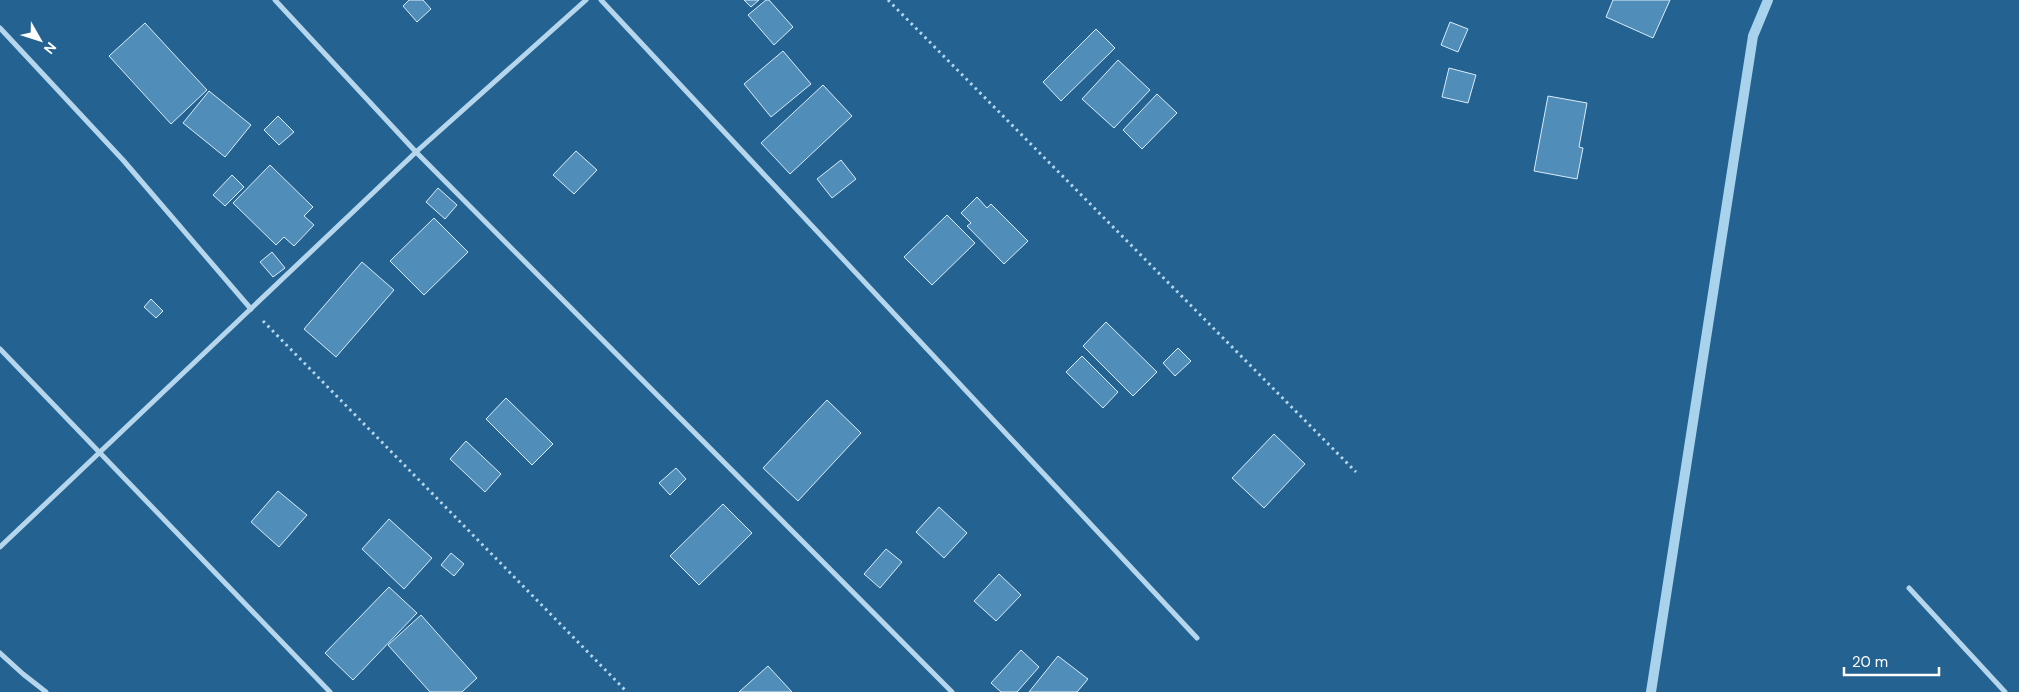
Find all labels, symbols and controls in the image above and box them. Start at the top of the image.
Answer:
north arrow [15,15,65,65]
text: N [40,39,60,58]
scale bar [1844,644,1939,676]
text: 20 m [1852,652,1888,672]

